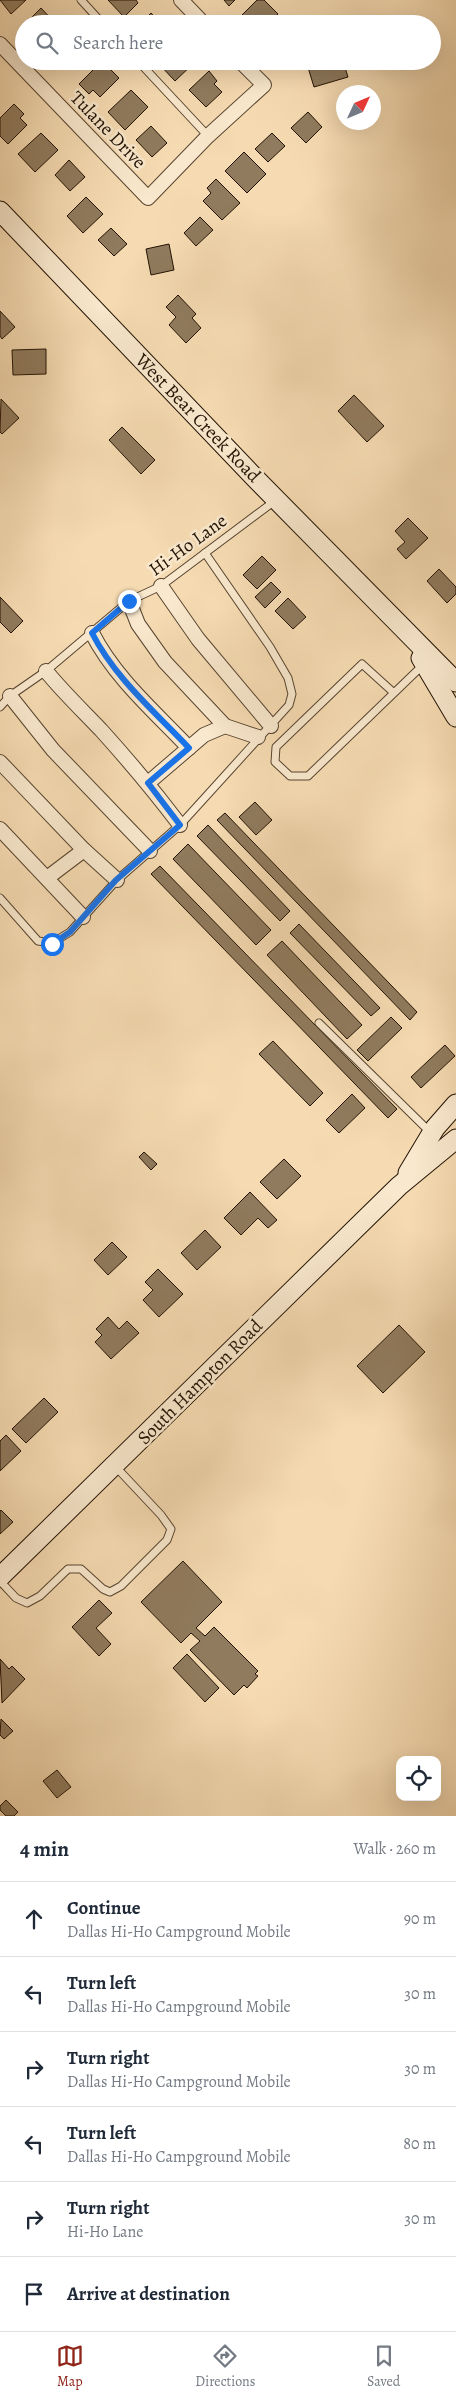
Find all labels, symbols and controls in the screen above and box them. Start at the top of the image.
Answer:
search box [15,15,441,70]
icon: search [33,29,61,57]
text: Search here [73,30,163,56]
street label: Tulane Drive [64,85,152,175]
north arrow [336,85,381,130]
street label: West Bear Creek Road [129,347,267,489]
street label: Hi-Ho Lane [144,508,232,582]
route end [118,590,141,613]
route start [41,933,64,956]
street label: South Hampton Road [132,1313,269,1450]
map controls [396,1756,441,1801]
button: locate [396,1756,441,1801]
text: 4 min [20,1835,69,1863]
text: Walk · 260 m [354,1838,436,1860]
text: Continue [67,1895,141,1921]
icon: ahead [20,1905,48,1933]
text: 90 m [404,1908,436,1930]
text: Dallas Hi-Ho Campground Mobile [67,1921,291,1943]
text: Turn left [67,1970,136,1996]
icon: left [20,1980,48,2008]
text: 30 m [404,1983,436,2005]
text: Dallas Hi-Ho Campground Mobile [67,1996,291,2018]
text: Turn right [67,2045,149,2071]
icon: right [20,2055,48,2083]
text: 30 m [404,2058,436,2080]
text: Dallas Hi-Ho Campground Mobile [67,2071,291,2093]
text: Turn left [67,2120,136,2146]
icon: left [20,2130,48,2158]
text: 80 m [403,2133,436,2155]
text: Dallas Hi-Ho Campground Mobile [67,2146,291,2168]
text: Turn right [67,2195,149,2221]
icon: right [20,2205,48,2233]
text: 30 m [404,2208,436,2230]
text: Hi-Ho Lane [67,2221,143,2243]
icon: arrive [20,2280,48,2308]
text: Arrive at destination [67,2281,230,2307]
tab: Map [56,2342,84,2391]
tab: Directions [195,2342,255,2391]
tab: Saved [367,2342,400,2391]

